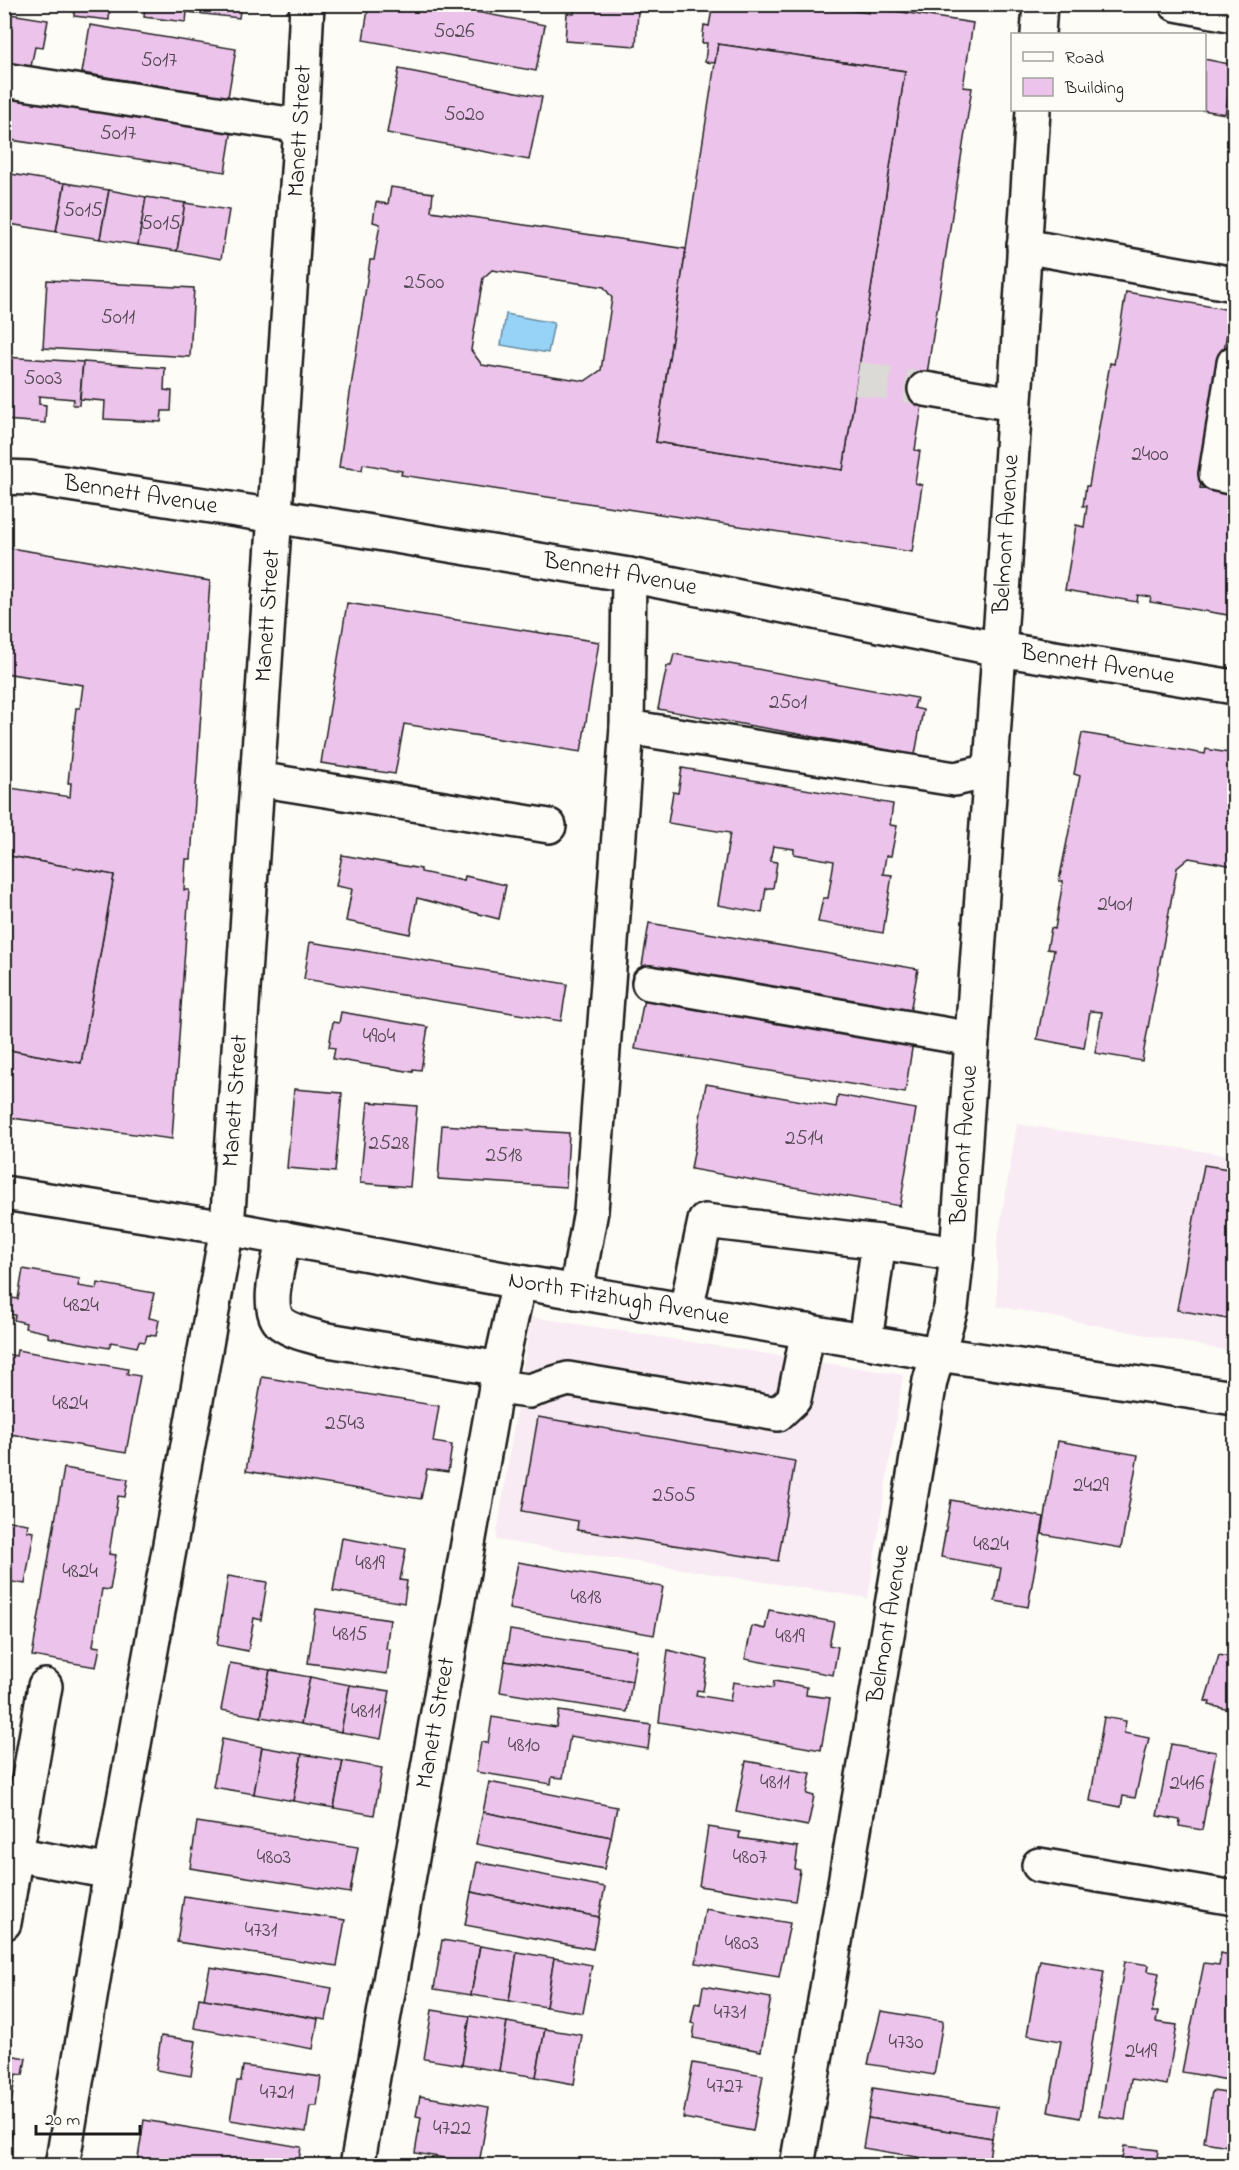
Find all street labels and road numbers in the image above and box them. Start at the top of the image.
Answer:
street label: Manett Street [279,64,322,198]
street label: Belmont Avenue [984,453,1029,616]
street label: Bennett Avenue [60,466,220,524]
street label: Bennett Avenue [540,543,700,606]
street label: Manett Street [246,548,290,683]
street label: Bennett Avenue [1017,635,1177,695]
street label: Manett Street [214,1033,257,1168]
street label: Belmont Avenue [942,1064,988,1227]
street label: North Fitzhugh Avenue [505,1263,732,1335]
street label: Belmont Avenue [858,1542,920,1706]
street label: Manett Street [407,1655,465,1791]

